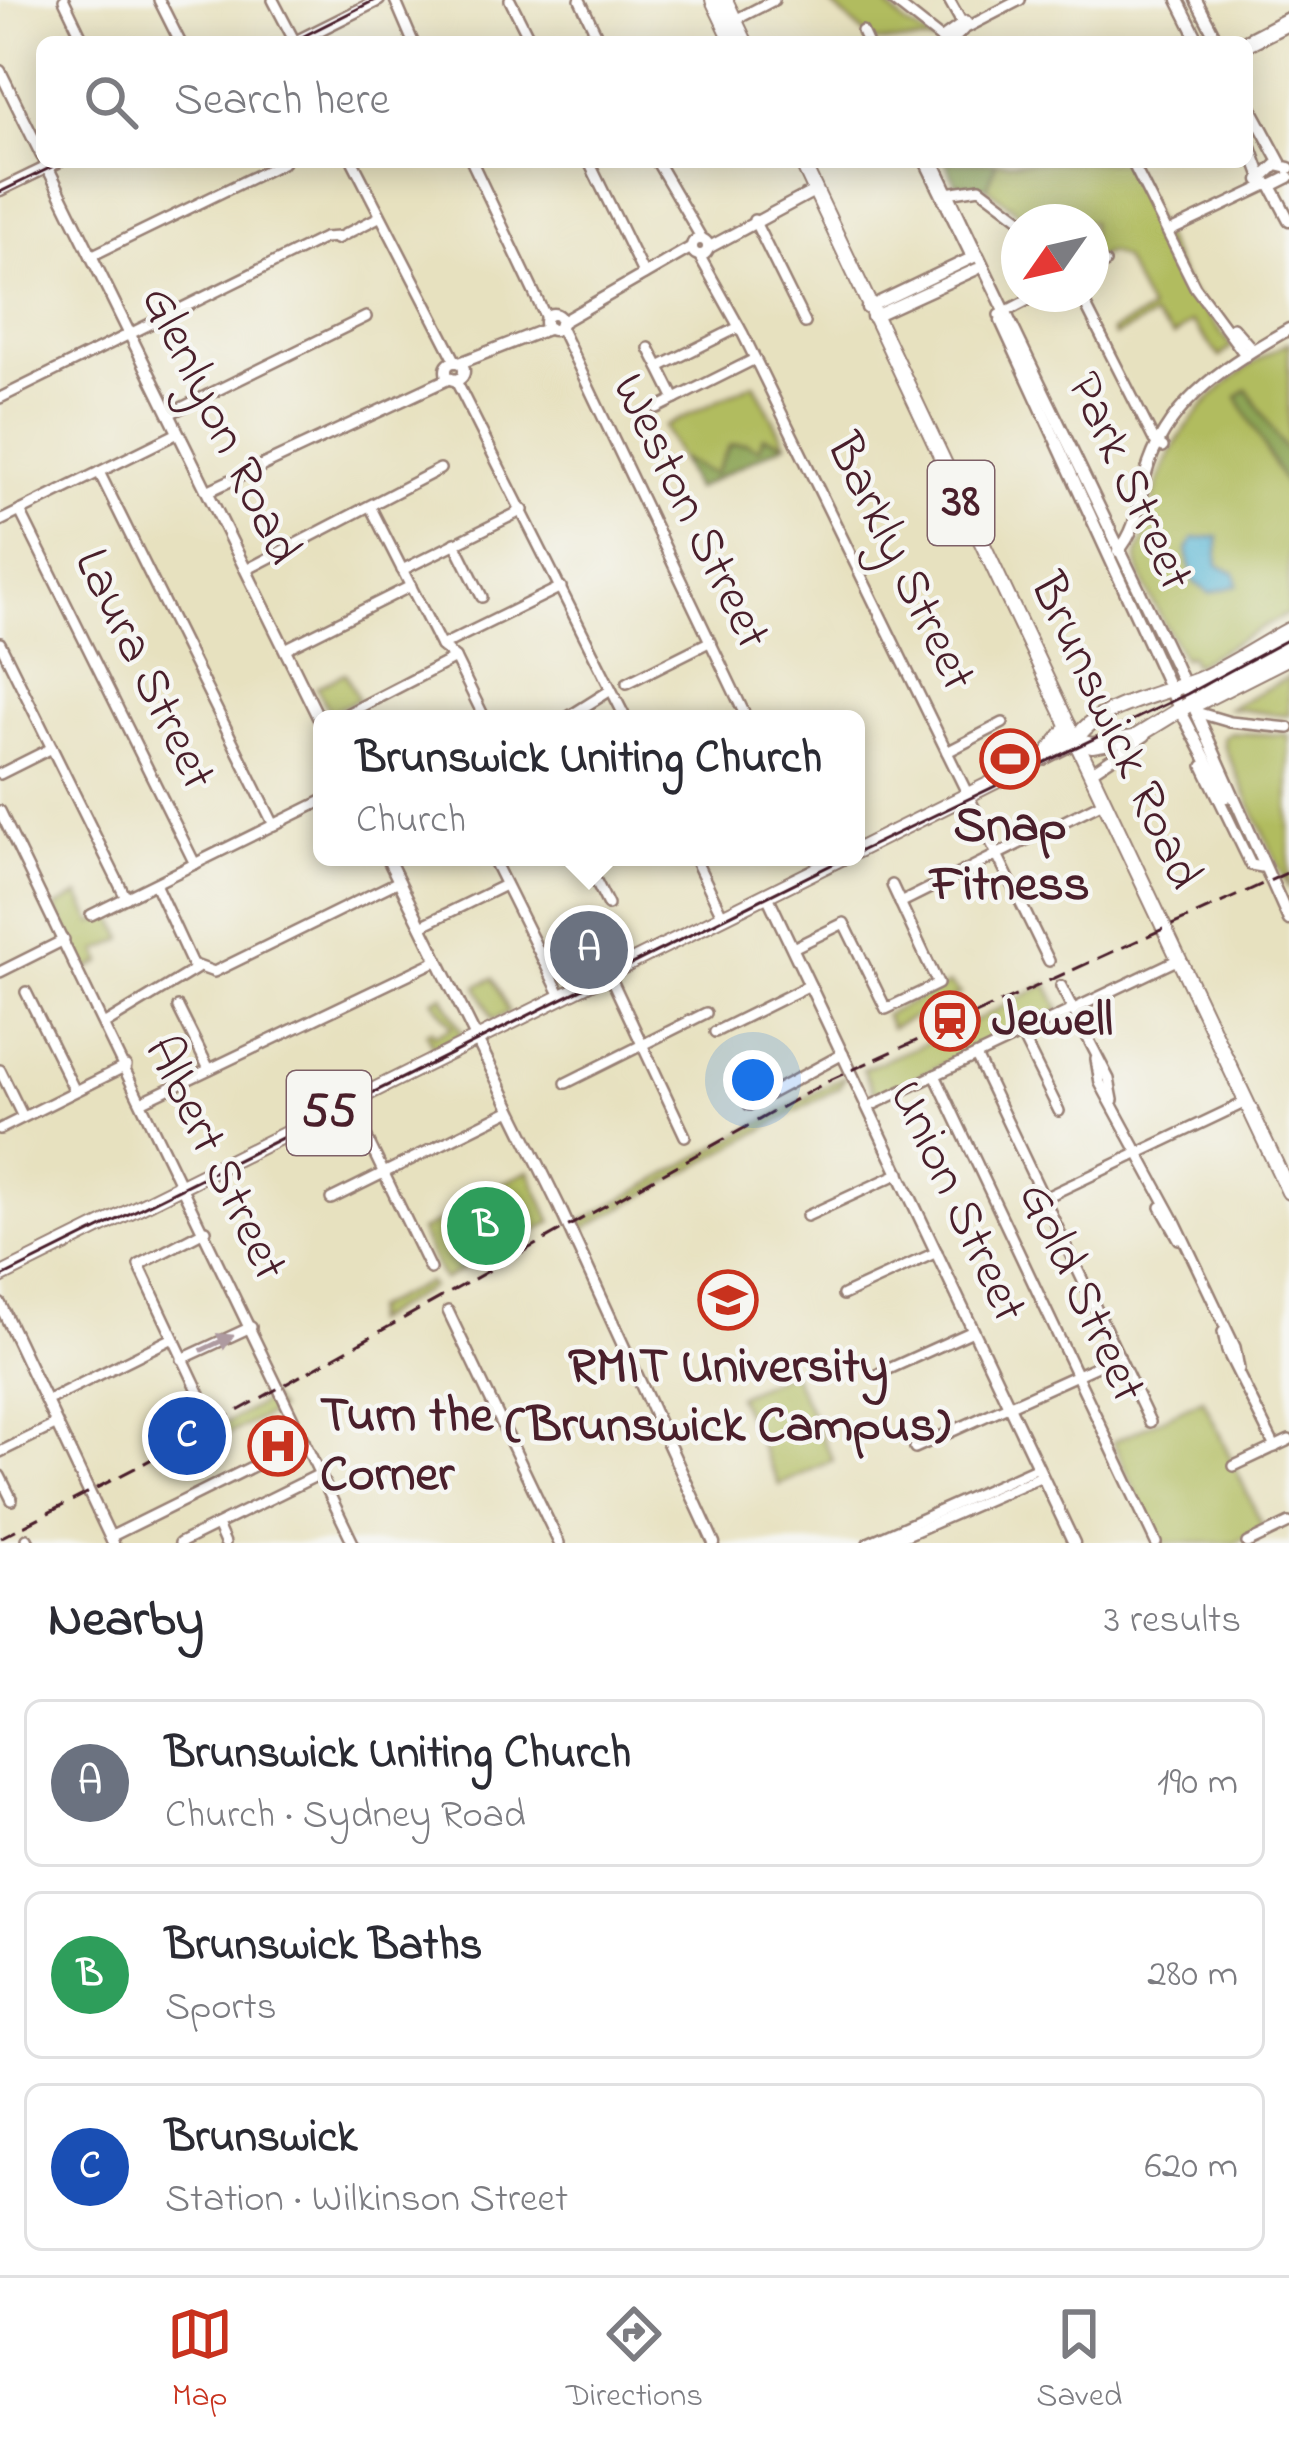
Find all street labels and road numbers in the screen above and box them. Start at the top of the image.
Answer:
street label: Glenlyon Road [119,274,319,578]
street label: Park Street [1045,360,1211,604]
street label: Weston Street [590,361,788,663]
street label: Barkly Street [803,420,994,704]
road number: 38 [928,461,994,545]
street label: Laura Street [52,537,234,803]
street label: Brunswick Road [1007,560,1220,903]
street label: Albert Street [122,1024,306,1294]
street label: Union Street [867,1069,1045,1335]
road number: 55 [287,1071,371,1155]
street label: Gold Street [996,1170,1164,1416]

